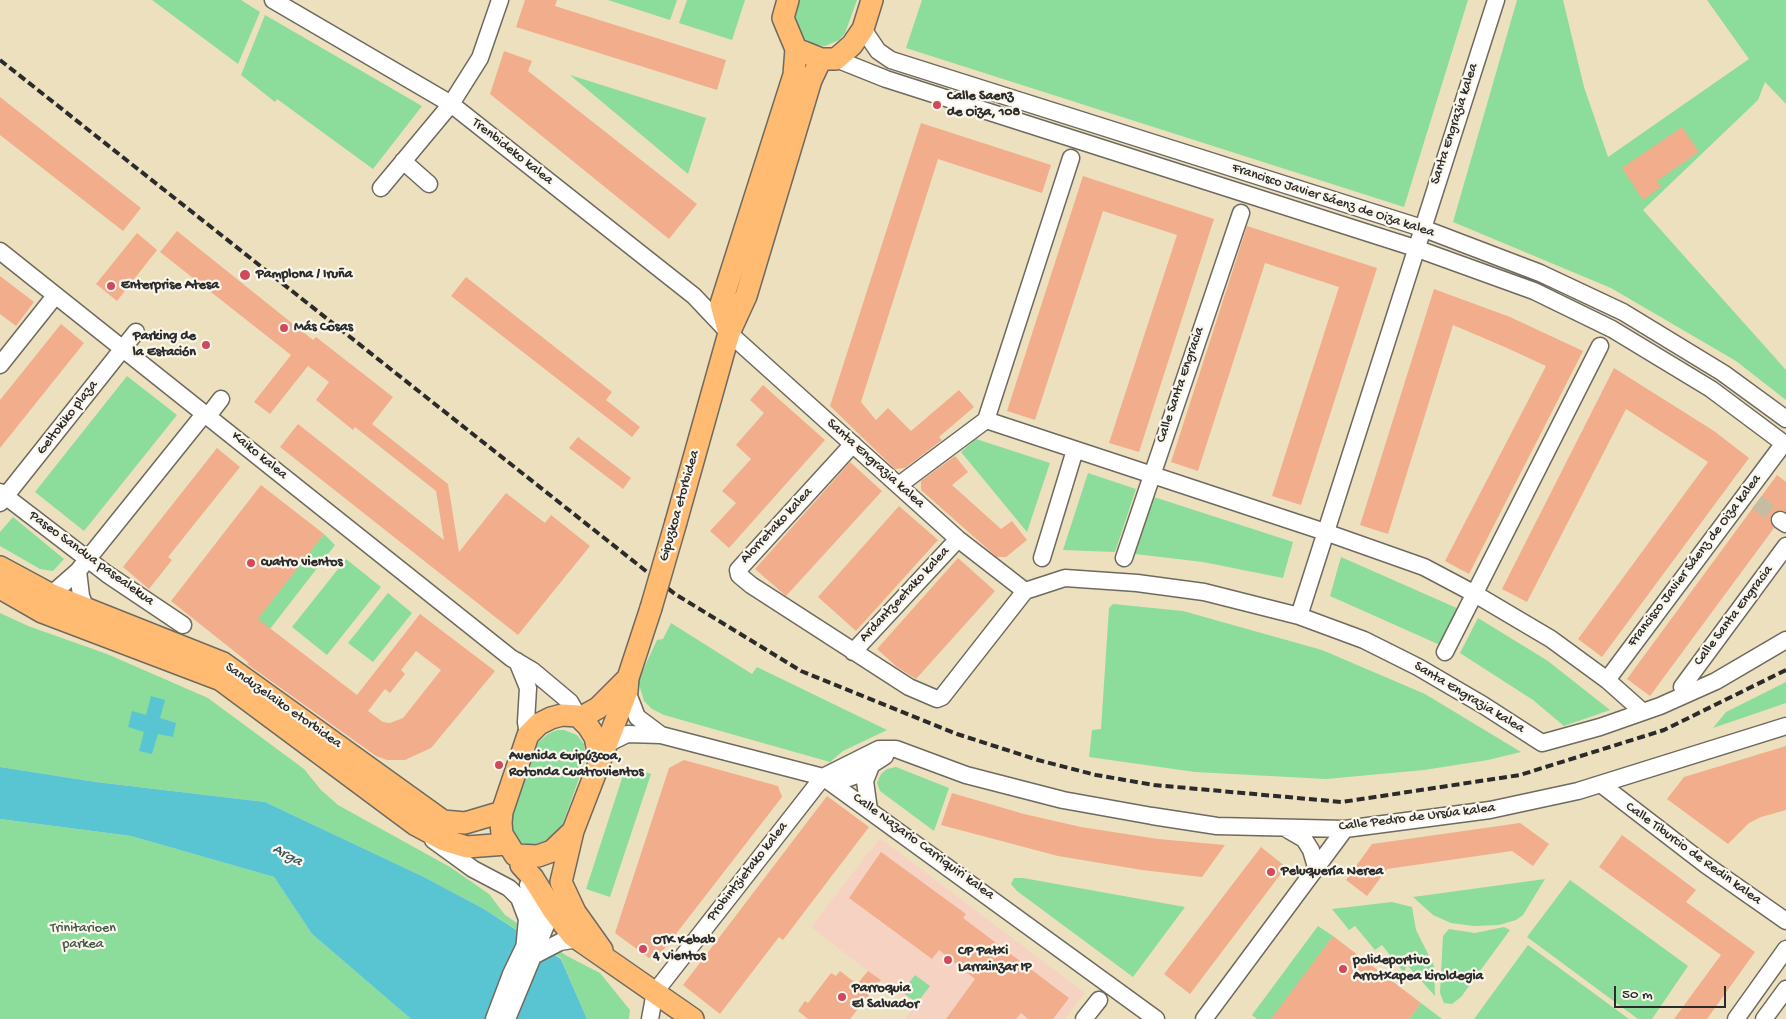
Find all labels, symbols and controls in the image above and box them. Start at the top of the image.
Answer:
street label: Santa Engrazia kalea [1428,61,1482,187]
place label: Calle Saenz de Oiza, 108 [947,89,1020,121]
marker: Calle Saenz de Oiza, 108 [931,99,943,111]
street label: Trenbideko kalea [468,115,556,189]
street label: Francisco Javier Sáenz de Oiza kalea [1230,160,1436,242]
place label: Pamplona / Iruña [256,267,352,283]
marker: Pamplona / Iruña [238,268,252,282]
place label: Enterprise Atesa [121,278,219,294]
marker: Enterprise Atesa [105,280,117,292]
place label: Más Cosas [294,320,353,336]
marker: Más Cosas [278,322,290,334]
street label: Calle Santa Engracia [1153,325,1209,445]
place label: Parking de la Estación [133,329,196,362]
marker: Parking de la Estación [200,339,212,351]
street label: Geltokiko plaza [34,377,102,459]
street label: Santa Engrazia kalea [822,416,928,512]
street label: Kaiko kalea [228,428,290,484]
street label: Gipuzkoa etorbidea [656,448,704,564]
street label: Francisco Javier Sáenz de Oiza kalea [1625,471,1765,651]
street label: Alorretako kalea [737,484,817,568]
street label: Paseo Sandua pasealekua [25,508,157,610]
street label: Ardantzeetako kalea [856,544,954,646]
place label: cuatro vientos [261,555,343,571]
marker: cuatro vientos [245,557,257,569]
street label: Calle Santa Engracia [1691,562,1777,670]
street label: Santa Engrazia kalea [1411,658,1527,738]
street label: Sanduzelaiko etorbidea [221,659,345,753]
place label: Avenida Guipúzcoa, Rotonda Cuatrovientos [509,749,644,782]
marker: Avenida Guipúzcoa, Rotonda Cuatrovientos [493,759,505,771]
street label: Calle Nazario Carriquiri kalea [849,790,997,904]
street label: Calle Tiburcio de Redin kalea [1622,799,1764,909]
street label: Calle Pedro de Ursúa kalea [1338,800,1496,836]
street label: Probintzietako kalea [704,819,792,925]
water label: Arga [269,841,305,871]
place label: Peluquería Nerea [1281,864,1383,880]
marker: Peluquería Nerea [1265,866,1277,878]
park label: Trinitarioen parkea [50,921,116,954]
place label: OTK Kebab 4 Vientos [653,933,715,966]
marker: OTK Kebab 4 Vientos [637,943,649,955]
place label: CP Patxi Larrainzar IP [958,944,1032,976]
place label: polideportivo Arrotxapea kiroldegia [1353,953,1483,986]
marker: CP Patxi Larrainzar IP [942,954,954,966]
marker: polideportivo Arrotxapea kiroldegia [1337,963,1349,975]
scale bar [1616,976,1728,1008]
place label: Parroquia El Salvador [852,981,919,1014]
text: 50 m [1622,986,1653,1004]
marker: Parroquia El Salvador [836,991,848,1003]

